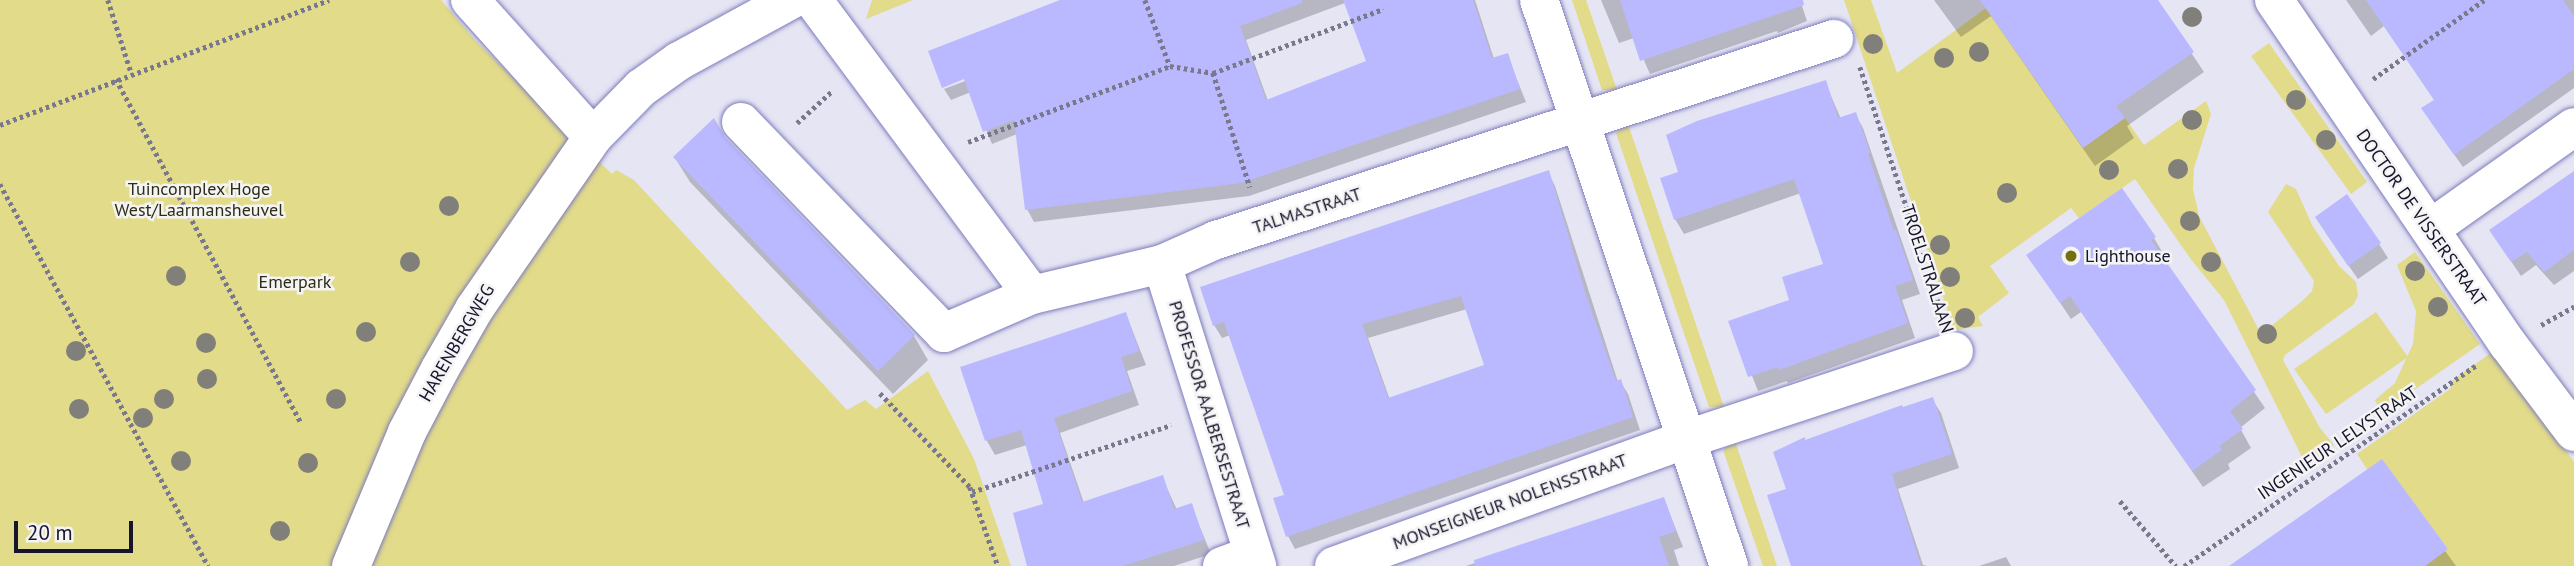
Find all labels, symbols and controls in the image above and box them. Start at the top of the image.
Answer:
street label: DOCTOR DE VISSERSTRAAT [2351,125,2491,311]
park label: Tuincomplex Hoge West/Laarmansheuvel [115,179,283,222]
street label: TALMASTRAAT [1250,183,1364,239]
street label: TROELSTRALAAN [1896,202,1958,336]
place label: Lighthouse [2085,245,2171,267]
marker: Lighthouse [2063,248,2079,264]
park label: Emerpark [259,271,331,293]
street label: HARENBERGWEG [415,281,499,405]
street label: PROFESSOR AALBERSESTRAAT [1164,298,1254,532]
street label: INGENIEUR LELYSTRAAT [2254,381,2422,505]
street label: MONSEIGNEUR NOLENSSTRAAT [1390,449,1630,555]
scale bar [18,506,136,550]
text: 20 m [27,519,73,546]

